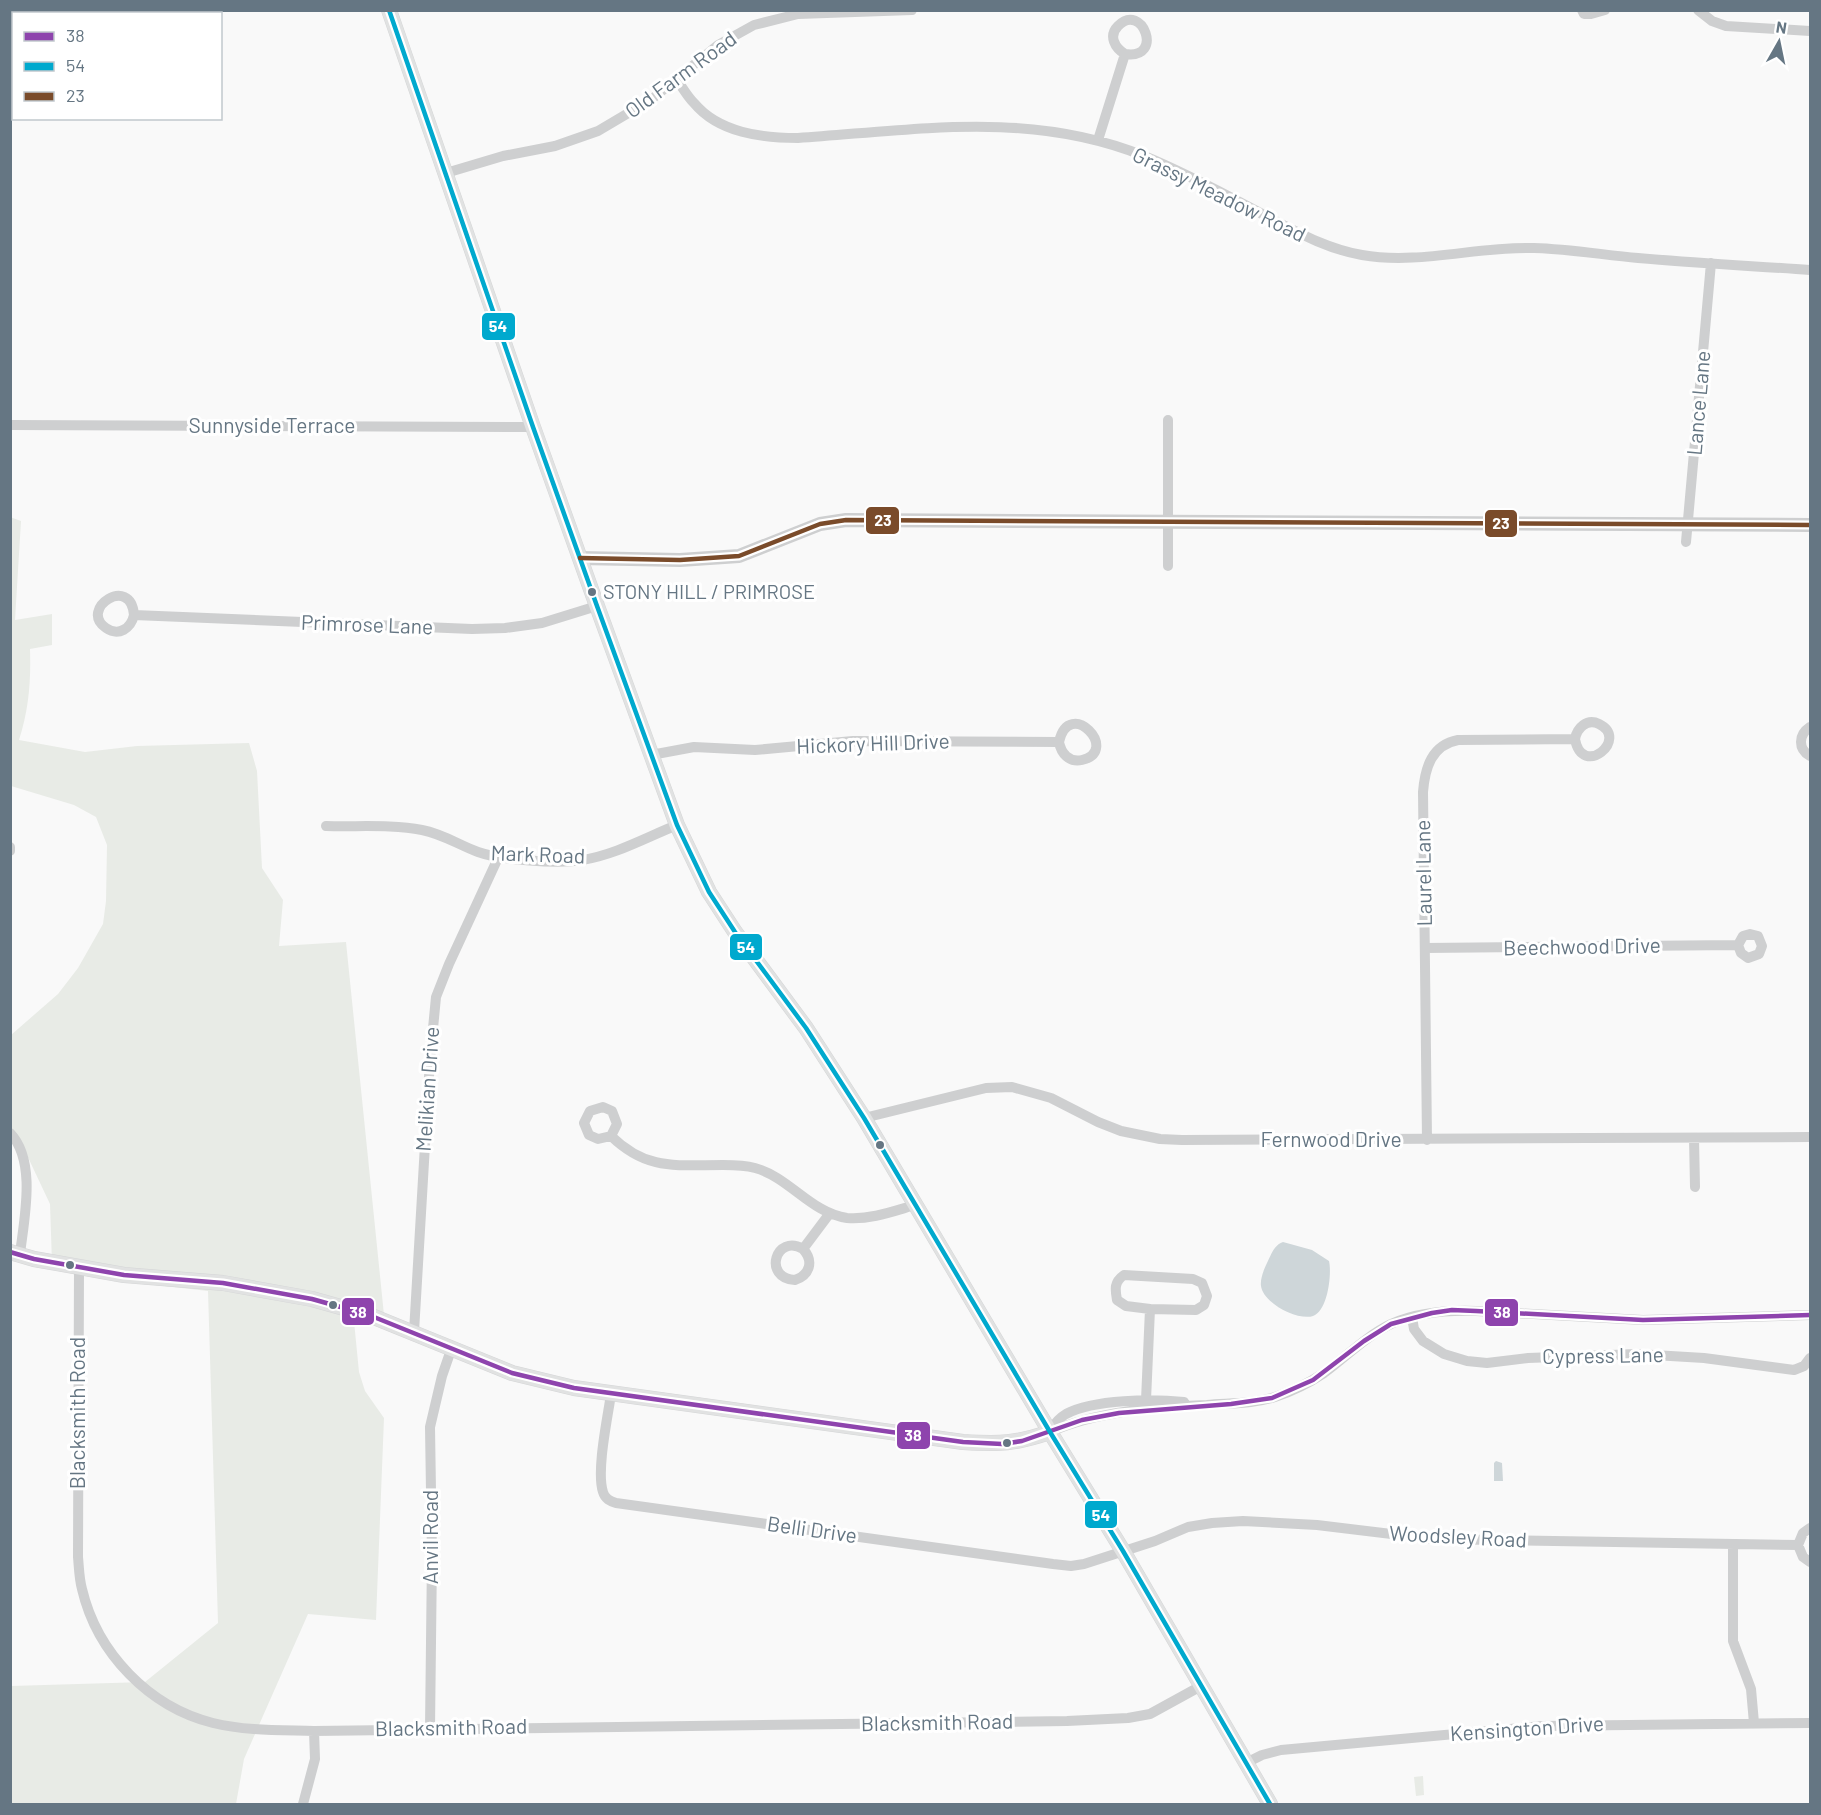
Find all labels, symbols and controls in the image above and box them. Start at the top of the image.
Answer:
legend [12,12,222,120]
north arrow [1749,12,1809,72]
text: N [1775,16,1788,37]
text: 38 [66,24,85,46]
street label: Old Farm Road [620,25,741,122]
text: 54 [66,54,85,76]
text: 23 [66,84,85,106]
street label: Grassy Meadow Road [1129,141,1310,246]
line badge: 54 [481,312,516,341]
text: 54 [489,316,507,335]
street label: Lance Lane [1680,349,1715,456]
street label: Sunnyside Terrace [188,412,356,437]
line badge: 23 [865,506,900,535]
line badge: 23 [1484,509,1518,538]
text: 23 [874,510,892,529]
text: 23 [1492,513,1510,532]
place label: STONY HILL / PRIMROSE [603,579,815,603]
marker: STONY HILL / PRIMROSE [586,586,598,598]
street label: Primrose Lane [301,609,434,638]
street label: Hickory Hill Drive [796,727,950,758]
street label: Laurel Lane [1409,819,1436,927]
street label: Mark Road [490,839,586,868]
street label: Beechwood Drive [1503,932,1661,959]
line badge: 54 [729,933,763,961]
text: 54 [737,937,755,956]
street label: Melikian Drive [410,1026,443,1152]
street label: Fernwood Drive [1260,1126,1402,1151]
unlabelled marker [874,1139,886,1151]
unlabelled marker [64,1259,76,1271]
line badge: 38 [341,1297,375,1326]
line badge: 38 [1484,1298,1519,1327]
unlabelled marker [327,1299,339,1311]
text: 38 [349,1302,367,1321]
text: 38 [1493,1302,1511,1321]
street label: Blacksmith Road [64,1337,89,1489]
street label: Cypress Lane [1542,1341,1664,1368]
line badge: 38 [896,1421,931,1450]
text: 38 [904,1425,922,1444]
unlabelled marker [1001,1437,1013,1449]
street label: Anvil Road [417,1490,442,1584]
line badge: 54 [1084,1500,1118,1529]
text: 54 [1092,1505,1110,1524]
street label: Belli Drive [766,1510,859,1547]
street label: Woodsley Road [1389,1519,1528,1552]
street label: Blacksmith Road [861,1708,1013,1735]
street label: Kensington Drive [1449,1710,1605,1745]
street label: Blacksmith Road [375,1713,527,1740]

